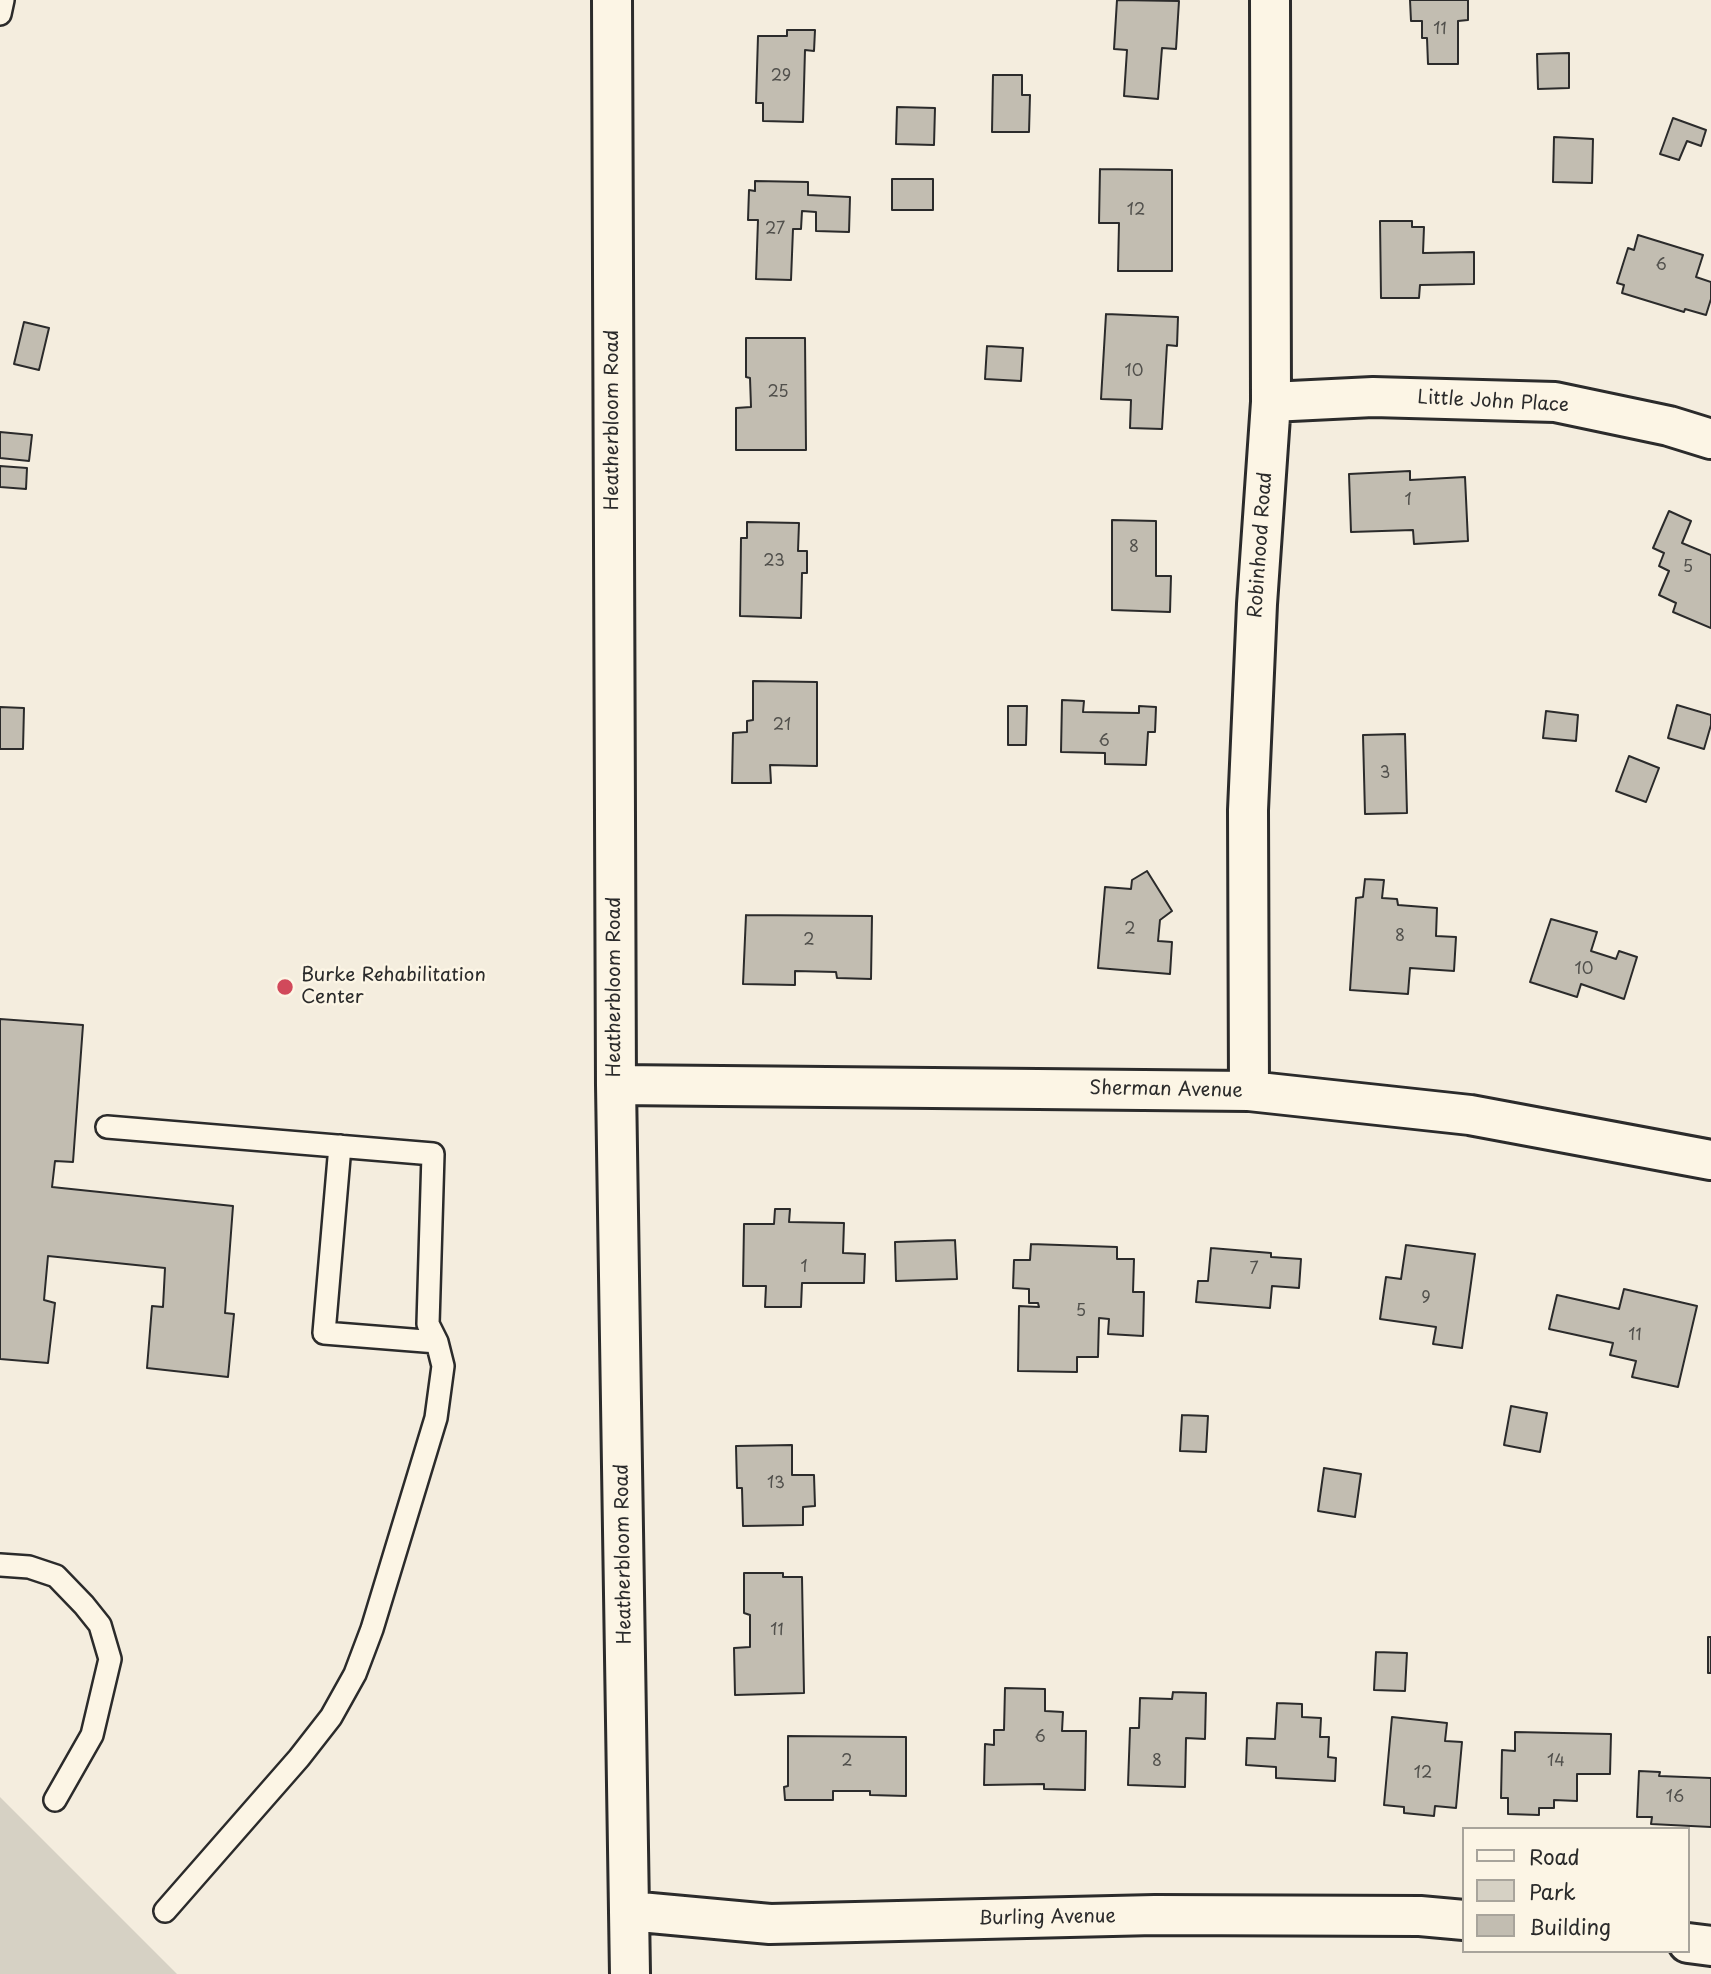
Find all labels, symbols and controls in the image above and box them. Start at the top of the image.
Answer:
house number: 11 [1433,20,1447,40]
house number: 29 [771,67,791,87]
house number: 12 [1127,201,1145,221]
house number: 27 [765,220,785,240]
house number: 6 [1655,256,1667,276]
street label: Heatherbloom Road [602,330,624,510]
house number: 10 [1125,362,1143,382]
house number: 25 [767,383,789,403]
street label: Little John Place [1417,387,1569,417]
street label: Robinhood Road [1245,471,1277,619]
house number: 1 [1404,491,1412,511]
house number: 8 [1129,538,1139,558]
house number: 23 [763,552,785,572]
house number: 5 [1683,558,1693,578]
house number: 21 [773,716,791,736]
house number: 6 [1098,732,1110,752]
house number: 3 [1380,764,1390,784]
street label: Heatherbloom Road [604,897,626,1077]
house number: 2 [1124,920,1136,940]
house number: 8 [1395,927,1405,947]
house number: 2 [803,931,815,951]
house number: 10 [1575,960,1593,980]
place label: Burke Rehabilitation Center [301,965,486,1009]
marker: Burke Rehabilitation Center [275,977,295,997]
street label: Sherman Avenue [1089,1077,1243,1103]
house number: 1 [800,1258,808,1278]
house number: 7 [1249,1260,1259,1280]
house number: 9 [1421,1289,1431,1309]
house number: 5 [1076,1302,1086,1322]
house number: 11 [1628,1326,1642,1346]
street label: Heatherbloom Road [611,1464,637,1644]
house number: 13 [767,1474,785,1494]
house number: 11 [770,1621,784,1641]
house number: 6 [1034,1728,1046,1748]
house number: 2 [841,1752,853,1772]
house number: 8 [1152,1752,1162,1772]
house number: 14 [1547,1752,1565,1772]
house number: 12 [1414,1764,1432,1784]
house number: 16 [1666,1788,1684,1808]
legend [1462,1827,1690,1953]
text: Road [1529,1840,1580,1872]
text: Park [1529,1875,1576,1907]
street label: Burling Avenue [978,1905,1116,1931]
text: Building [1529,1910,1611,1942]

